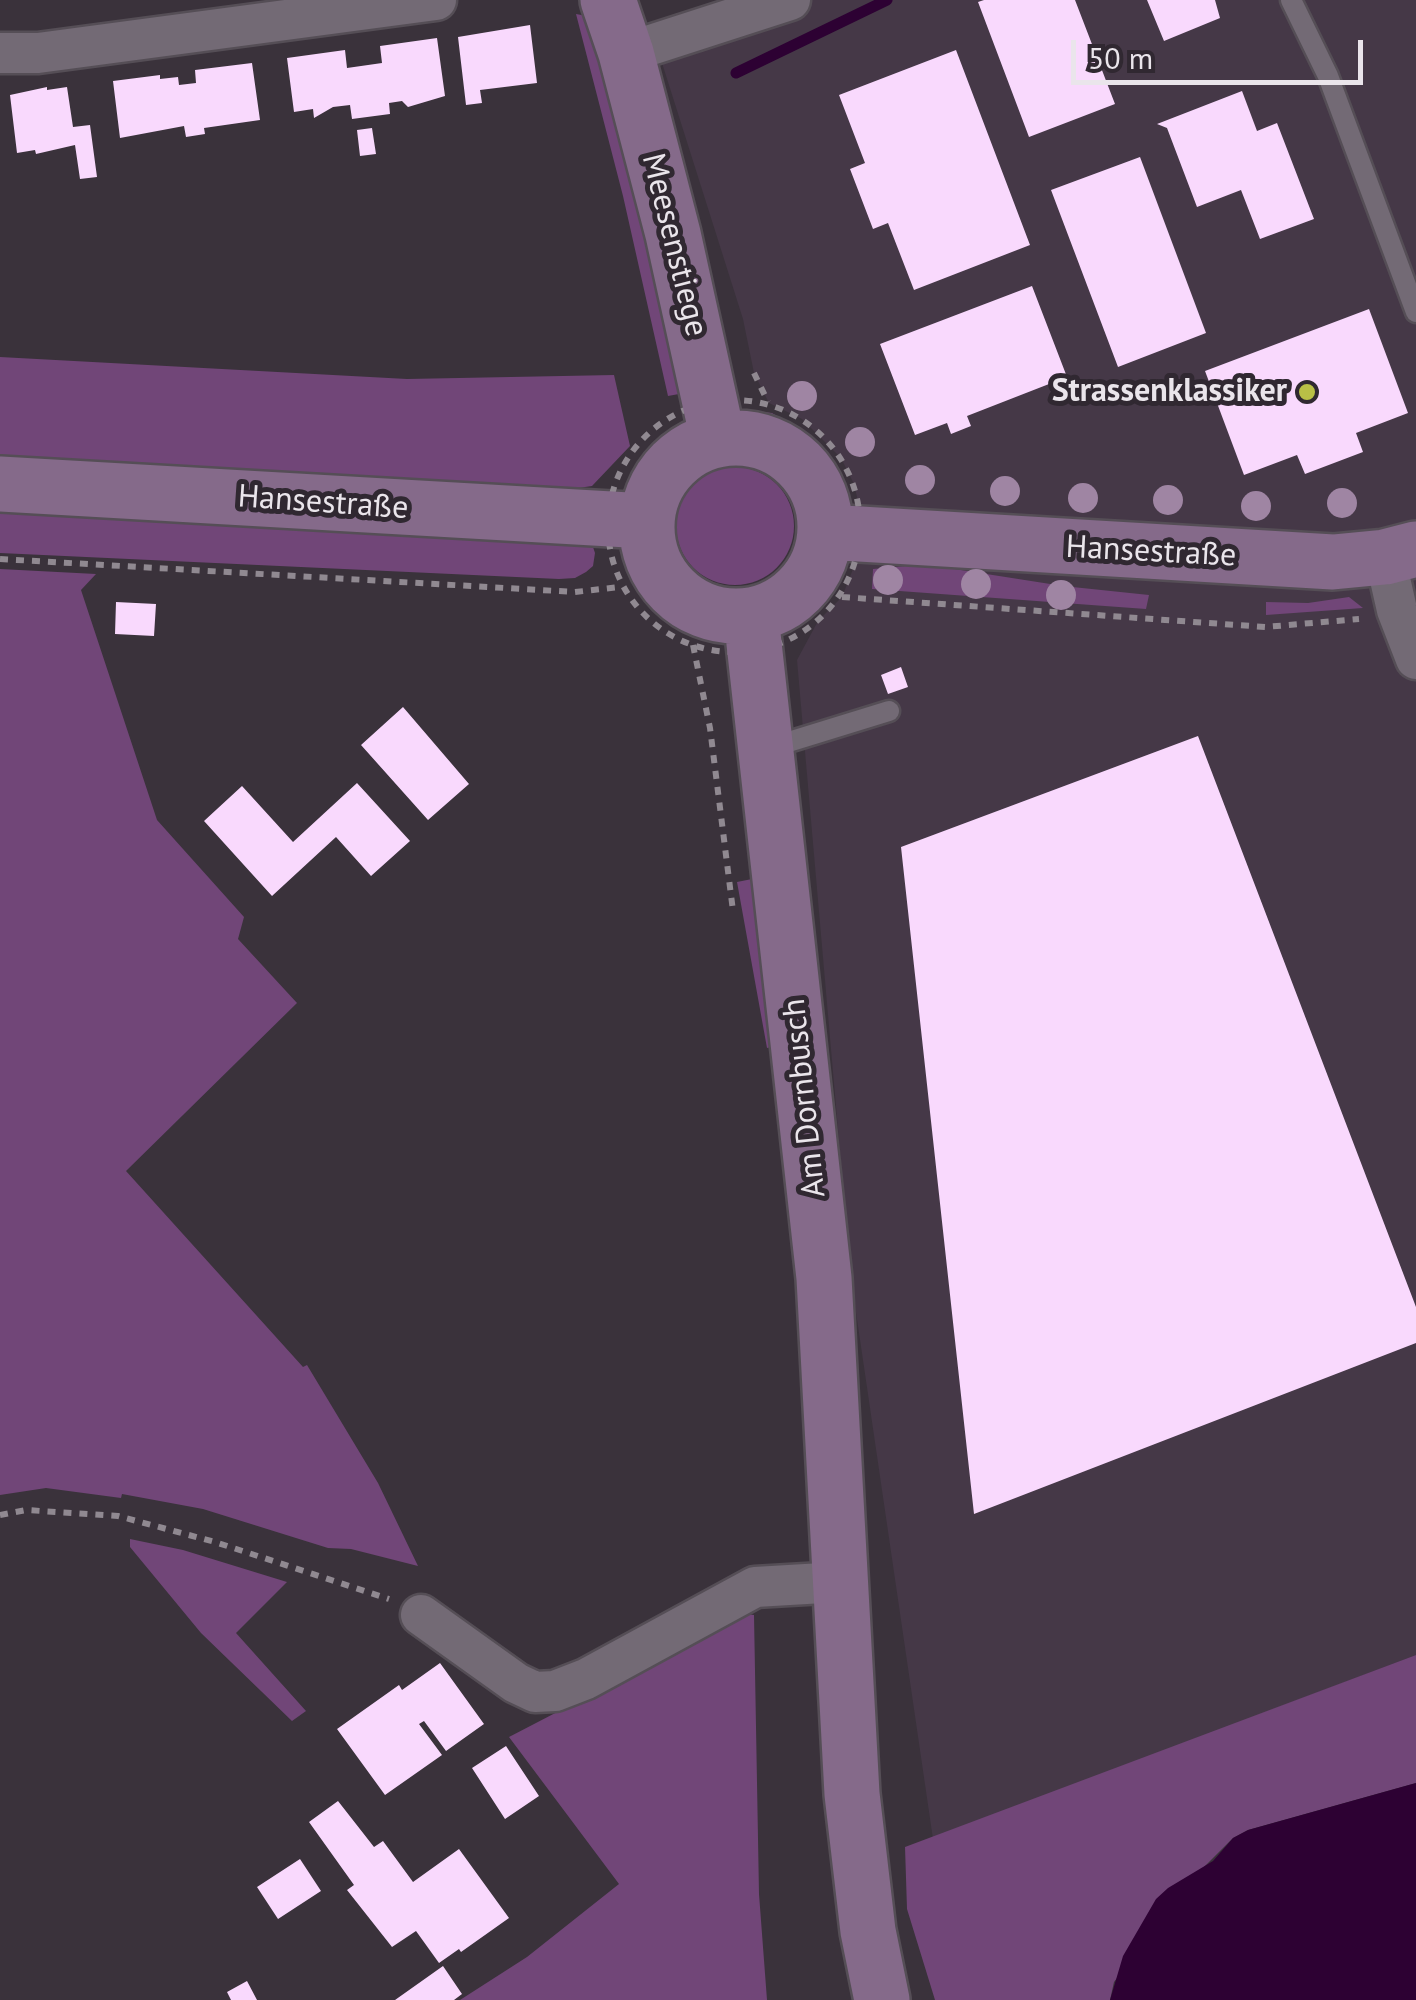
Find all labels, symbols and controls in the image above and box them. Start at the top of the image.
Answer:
scale bar [1076,20,1368,82]
text: 50 m [1088,38,1153,77]
street label: Meesenstiege [633,150,715,340]
place label: Strassenklassiker [1052,373,1287,411]
marker: Strassenklassiker [1296,381,1318,403]
street label: Hansestraße [236,478,410,528]
street label: Hansestraße [1065,528,1237,576]
street label: Am Dornbusch [775,997,835,1199]

